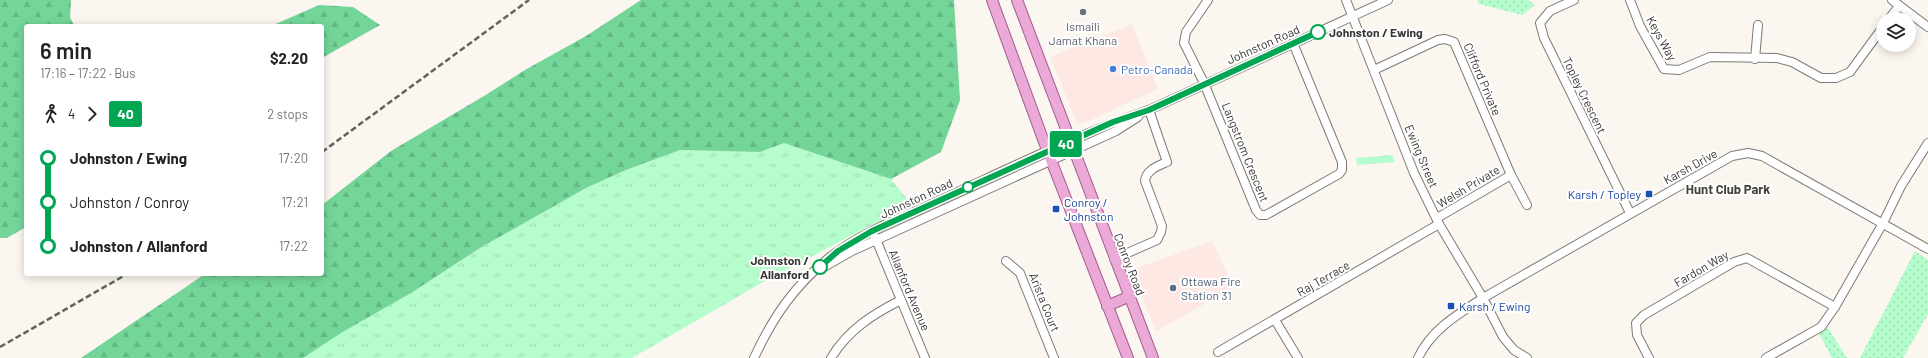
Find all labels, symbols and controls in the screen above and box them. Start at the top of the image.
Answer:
marker: Ismaili Jamat Khana [1078,7,1088,17]
map controls [1876,12,1916,52]
button: layers [1876,12,1916,52]
street label: Keys Way [1644,13,1680,63]
place label: Ismaili Jamat Khana [1049,19,1117,47]
street label: Johnston Road [1224,22,1302,66]
marker: Johnston / Ewing [1310,24,1326,40]
place label: Johnston / Ewing [1329,25,1423,39]
text: 6 min [40,37,92,63]
street label: Clifford Private [1461,41,1505,117]
text: $2.20 [270,49,308,67]
street label: Topley Crescent [1560,55,1610,135]
place label: Petro-Canada [1121,62,1193,76]
marker: Petro-Canada [1108,64,1118,74]
text: 17:16 – 17:22 · Bus [40,65,136,81]
street label: Langstrom Crescent [1220,100,1272,204]
icon: walk [40,103,62,125]
icon: forward [81,103,103,125]
text: 40 [117,105,134,122]
text: 4 [68,106,75,122]
text: 2 stops [267,106,308,122]
street label: Ewing Street [1402,122,1442,190]
line badge: 40 [1048,131,1084,157]
text: 40 [1058,135,1074,152]
street label: Karsh Drive [1661,146,1719,186]
text: Johnston / Ewing [70,149,187,167]
text: 17:20 [279,150,308,166]
street label: Welsh Private [1434,162,1502,210]
street label: Johnston Road [878,175,954,221]
unlabelled marker [962,181,974,193]
district label: Hunt Club Park [1686,181,1770,197]
place label: Karsh / Topley [1568,187,1641,201]
marker: Karsh / Topley [1644,189,1654,199]
text: Johnston / Conroy [70,193,189,211]
text: 17:21 [282,194,308,210]
place label: Conroy / Johnston [1064,195,1113,223]
marker: Conroy / Johnston [1051,204,1061,214]
street label: Conroy Road [1112,231,1148,297]
text: Johnston / Allanford [70,237,208,255]
text: 17:22 [279,238,308,254]
street label: Allanford Avenue [887,247,933,333]
street label: Fardon Way [1671,247,1731,289]
place label: Johnston / Allanford [750,253,809,281]
street label: Raj Terrace [1294,257,1352,299]
marker: Johnston / Allanford [812,259,828,275]
street label: Arista Court [1027,270,1063,334]
place label: Ottawa Fire Station 31 [1181,274,1241,302]
marker: Ottawa Fire Station 31 [1168,283,1178,293]
place label: Karsh / Ewing [1459,299,1531,313]
marker: Karsh / Ewing [1446,301,1456,311]

